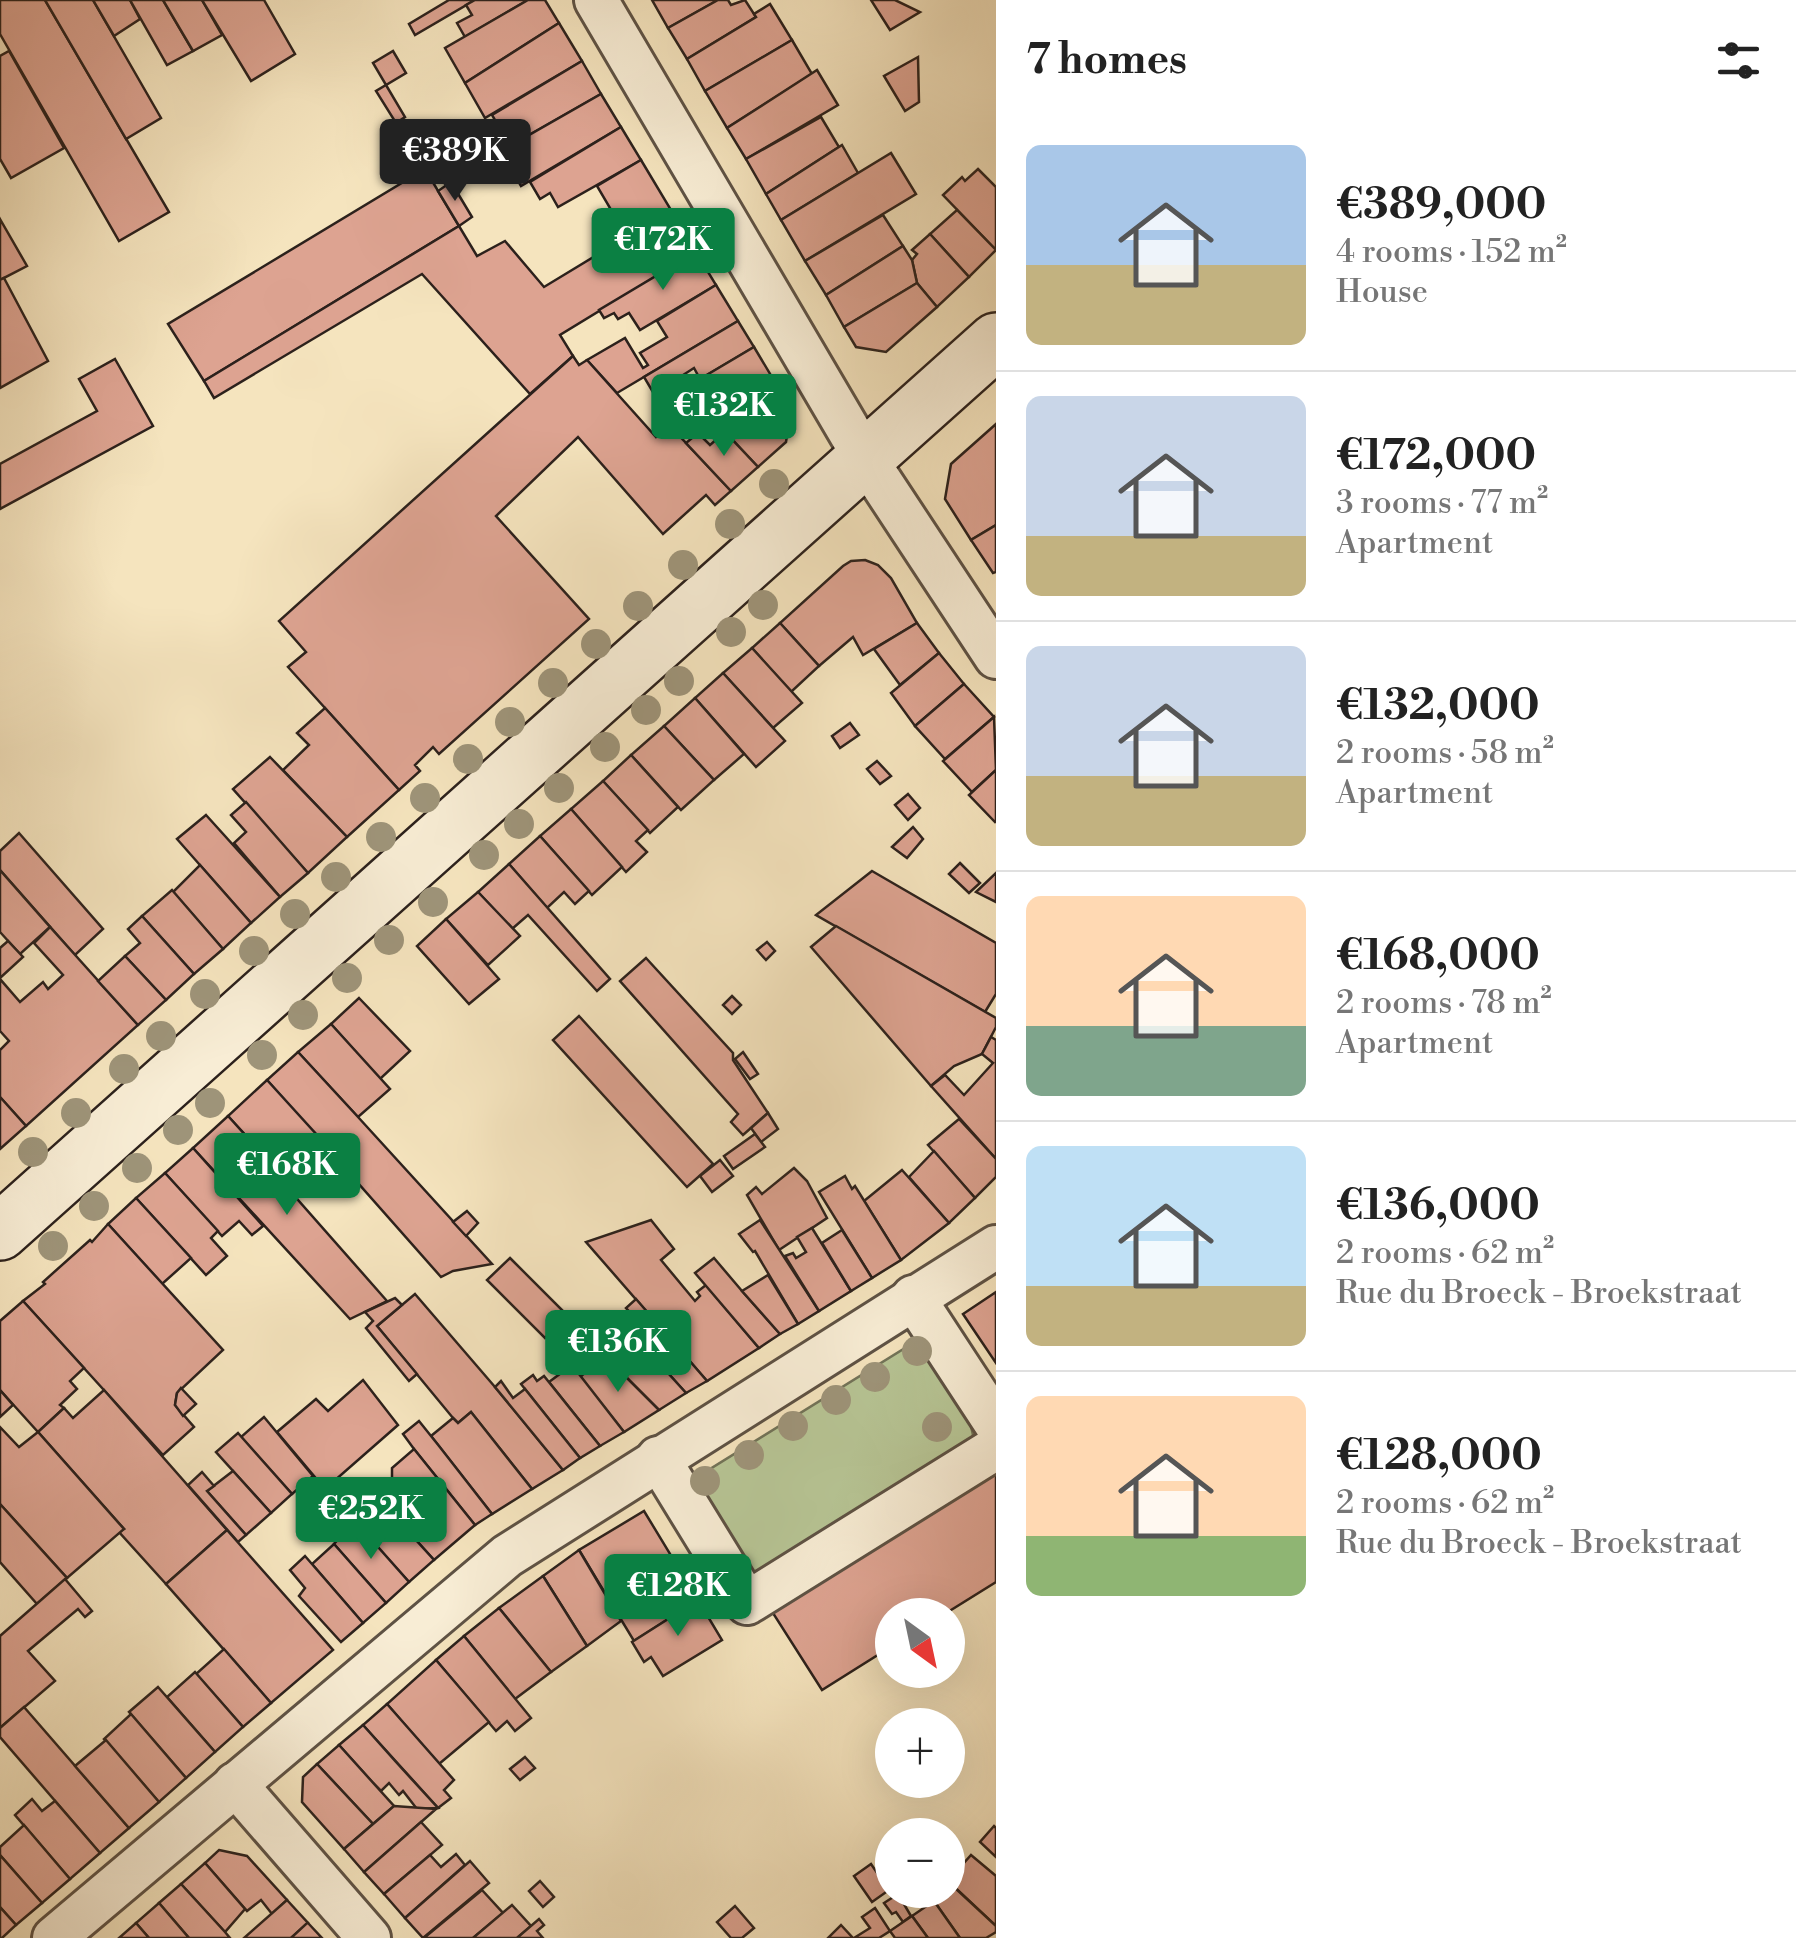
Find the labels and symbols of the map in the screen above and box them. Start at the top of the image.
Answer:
pin: €389K [385,119,525,204]
pin: €172K [593,208,733,293]
pin: €132K [654,374,794,459]
pin: €168K [217,1133,357,1218]
pin: €136K [548,1310,688,1395]
pin: €252K [301,1477,441,1562]
pin: €128K [608,1554,748,1639]
north arrow [875,1598,965,1688]

